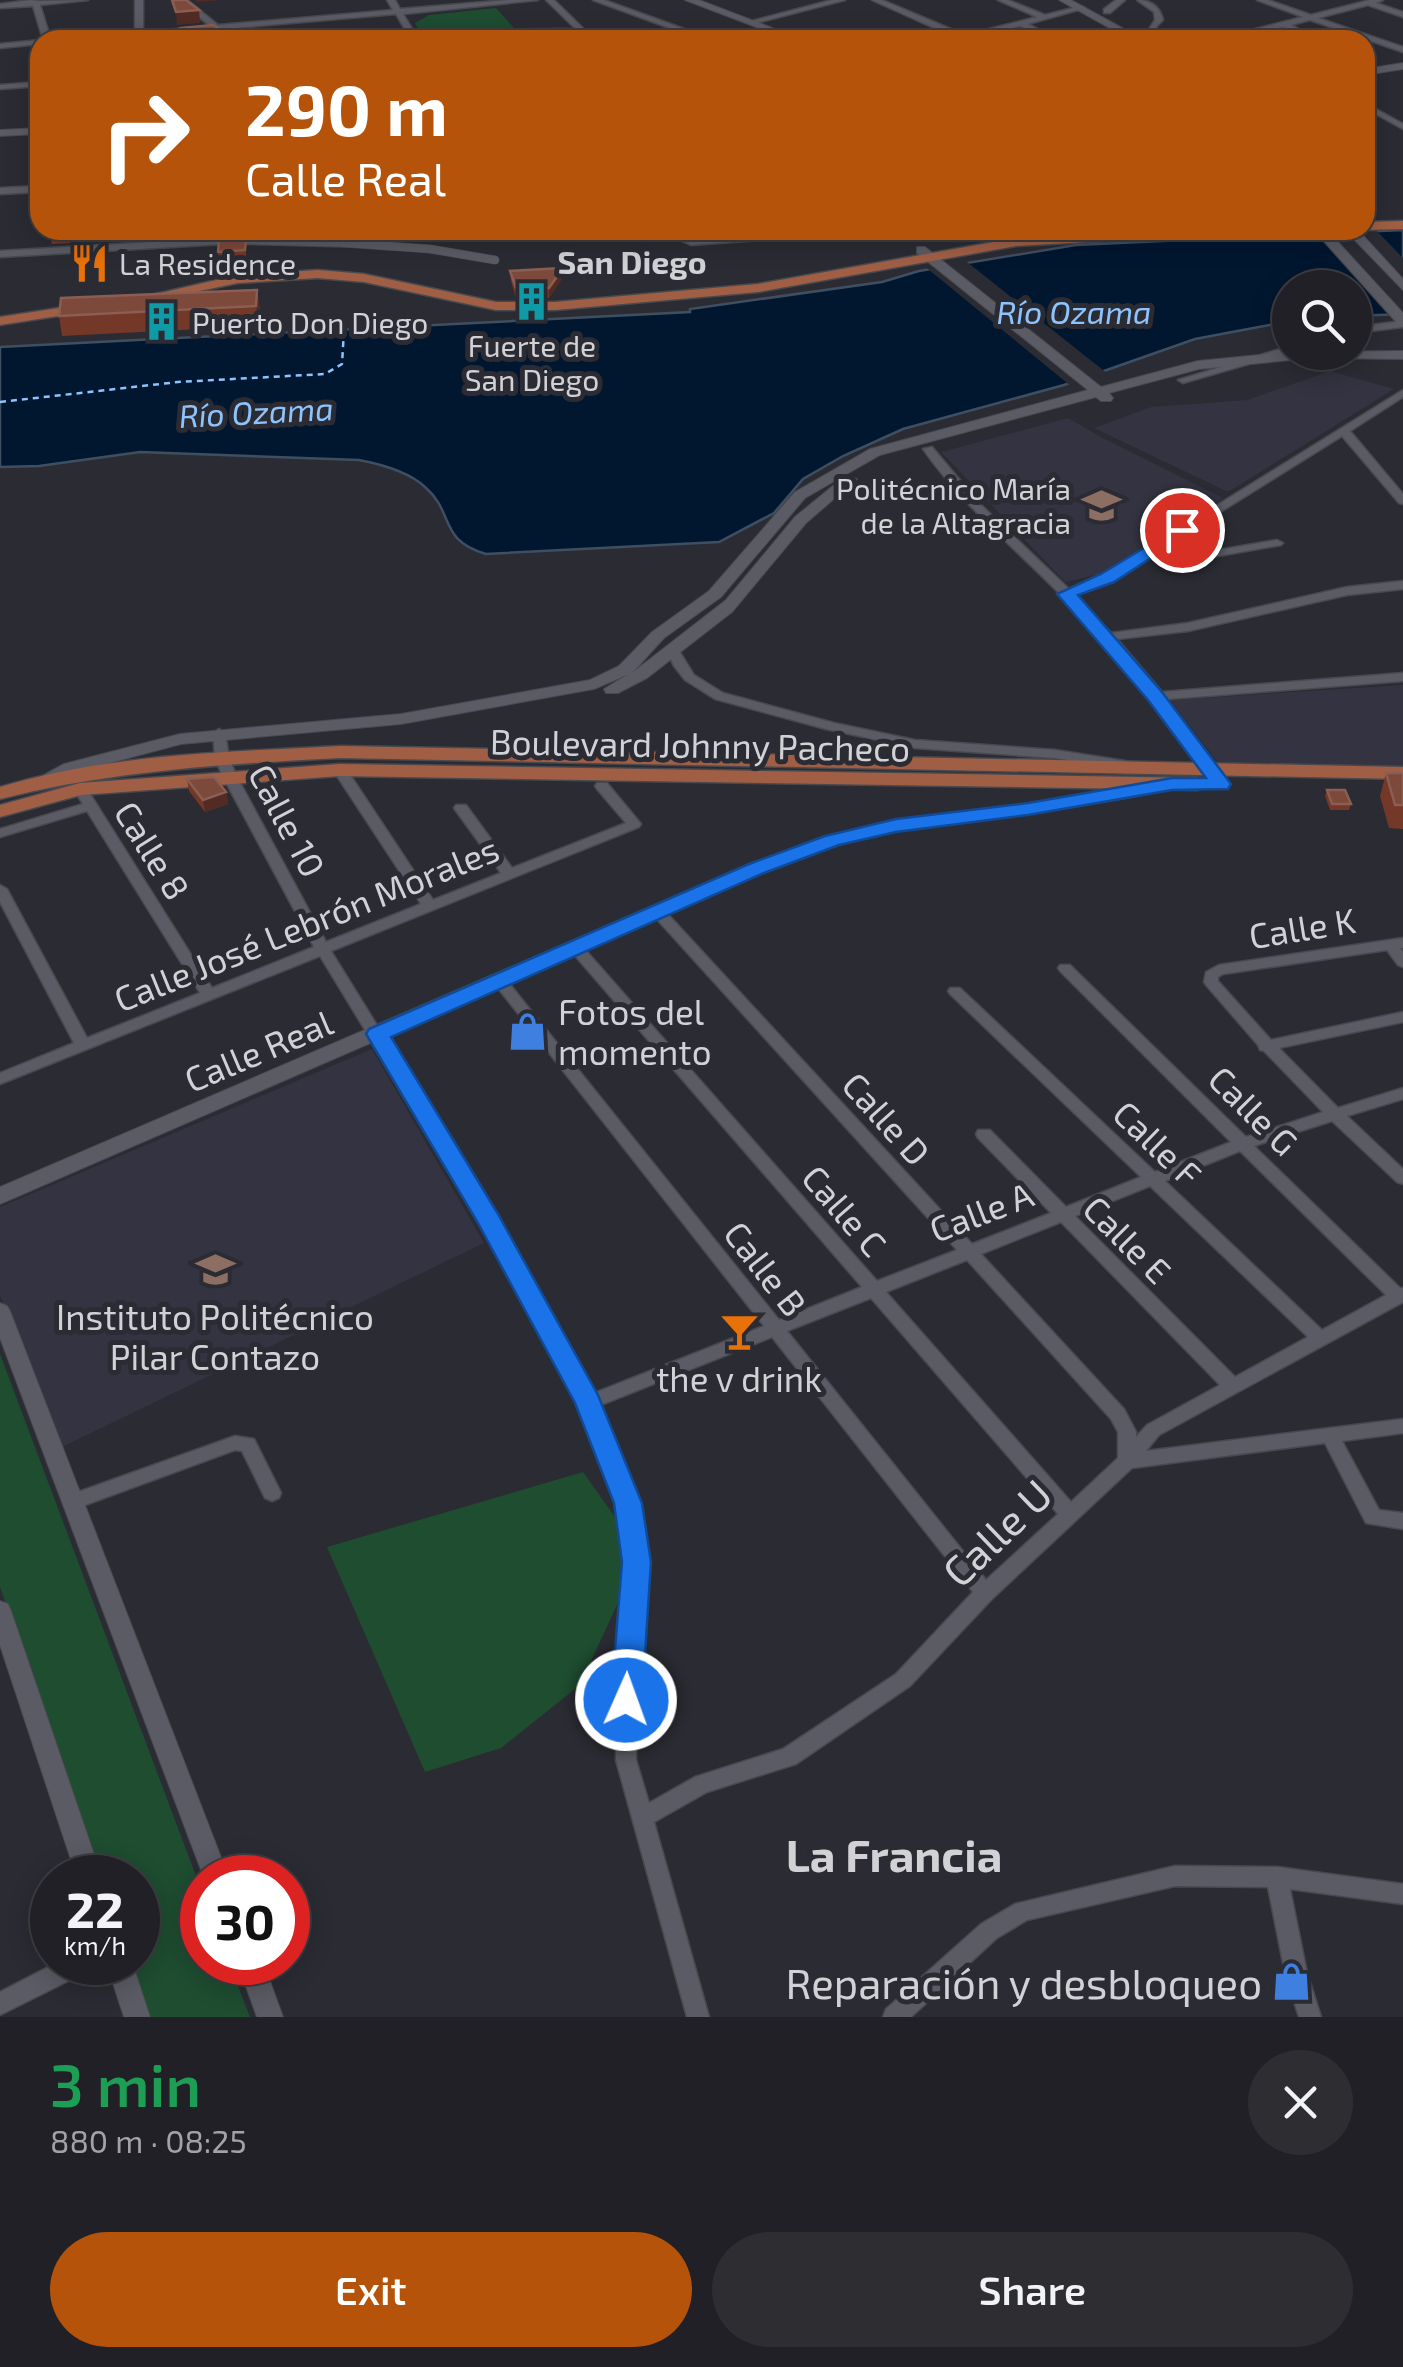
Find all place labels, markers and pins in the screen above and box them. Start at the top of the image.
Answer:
restaurant icon: La Residence [68,242,110,284]
place label: La Residence [119,245,296,281]
building icon: Fuerte de San Diego [511,280,553,322]
building icon: Puerto Don Diego [141,301,183,343]
place label: Puerto Don Diego [192,304,428,340]
place label: Fuerte de San Diego [465,327,599,397]
place label: Politécnico María de la Altagracia [836,470,1071,540]
school or university icon: Politécnico María de la Altagracia [1080,484,1122,526]
pin [1140,488,1225,573]
place label: Fotos del momento [558,990,712,1072]
shop icon: Fotos del momento [507,1010,549,1052]
school or university icon: Instituto Politécnico Pilar Contazo [194,1248,236,1290]
place label: Instituto Politécnico Pilar Contazo [56,1295,374,1377]
bar icon: the v drink [718,1310,760,1352]
place label: the v drink [656,1357,822,1399]
place label: Reparación y desbloqueo [786,1957,1262,2007]
shop icon: Reparación y desbloqueo [1271,1961,1313,2003]

